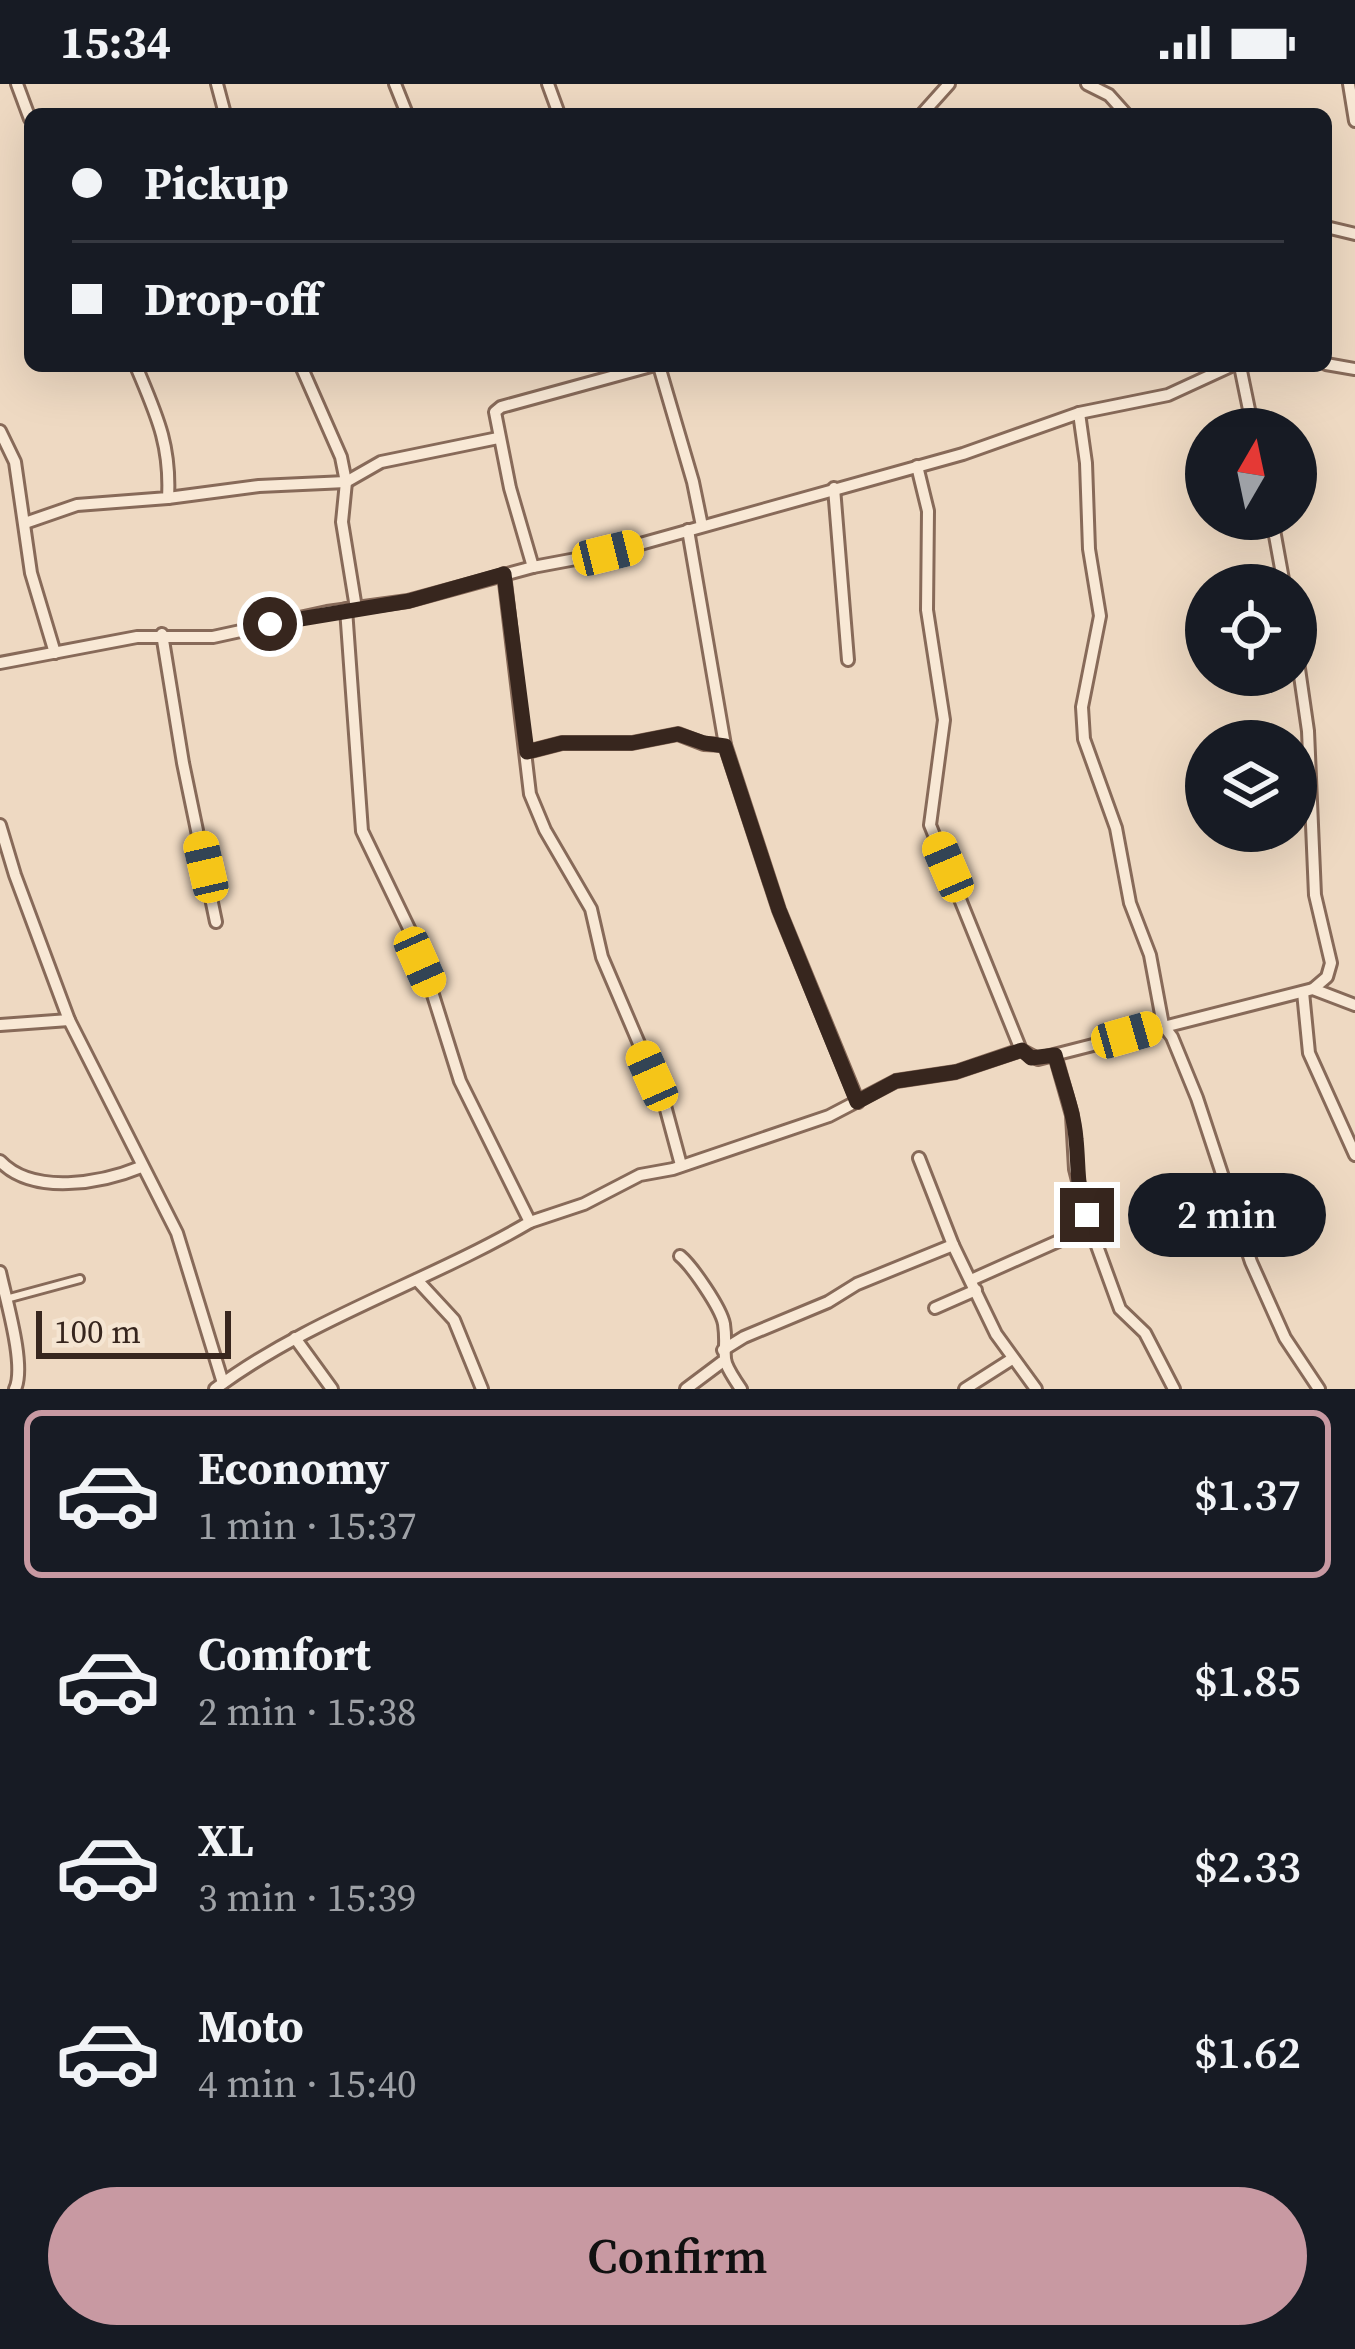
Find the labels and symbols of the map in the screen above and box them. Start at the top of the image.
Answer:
north arrow [1185,408,1317,540]
car [569,527,647,579]
route start [243,597,297,651]
car [917,827,979,907]
car [180,828,232,906]
car [389,922,451,1002]
car [1087,1008,1167,1062]
car [621,1036,683,1116]
callout: 2 min [1129,1173,1327,1257]
route end [1060,1188,1114,1242]
scale bar [36,1305,231,1358]

